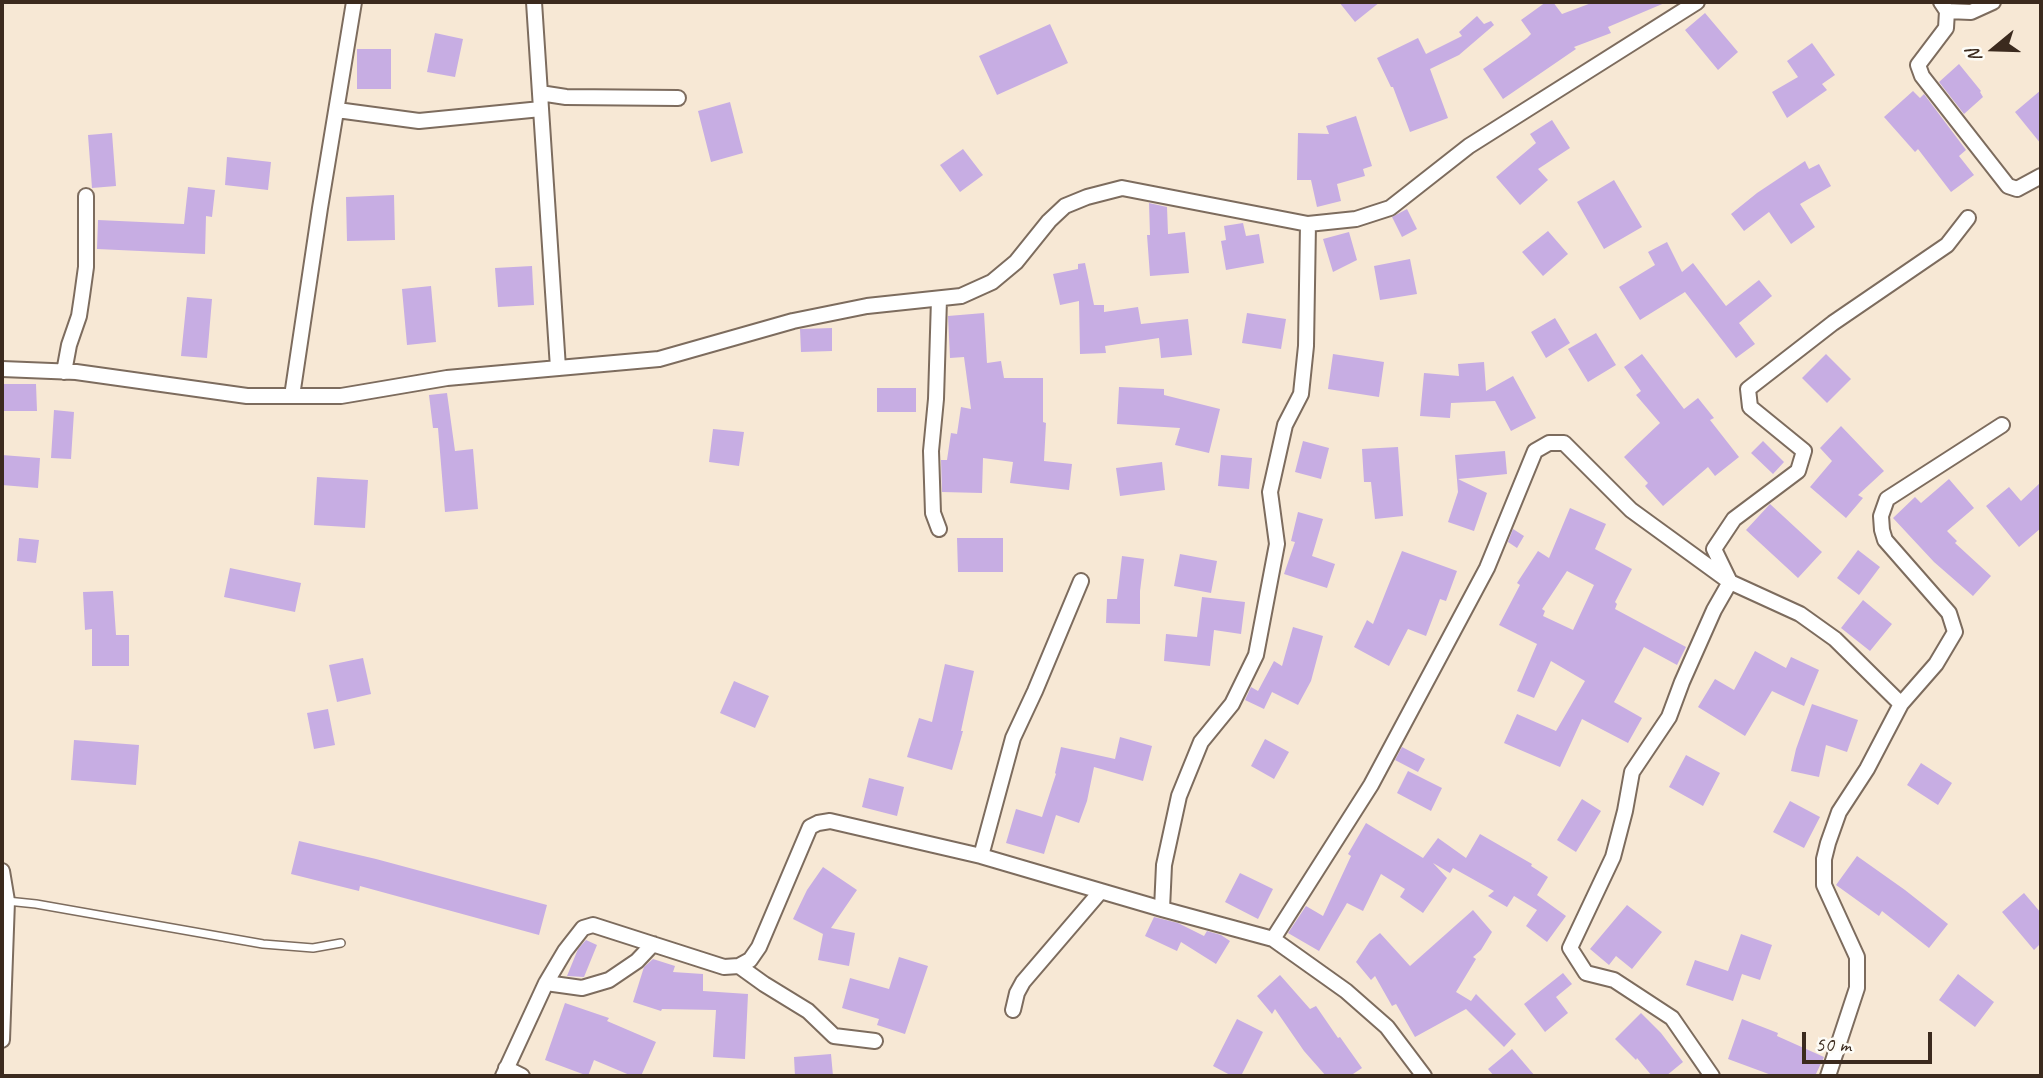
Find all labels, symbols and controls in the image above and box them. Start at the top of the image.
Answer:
north arrow [1959,14,2029,84]
text: N [1961,46,1987,65]
scale bar [1805,1018,1934,1062]
text: 50 m [1815,1031,1851,1057]

